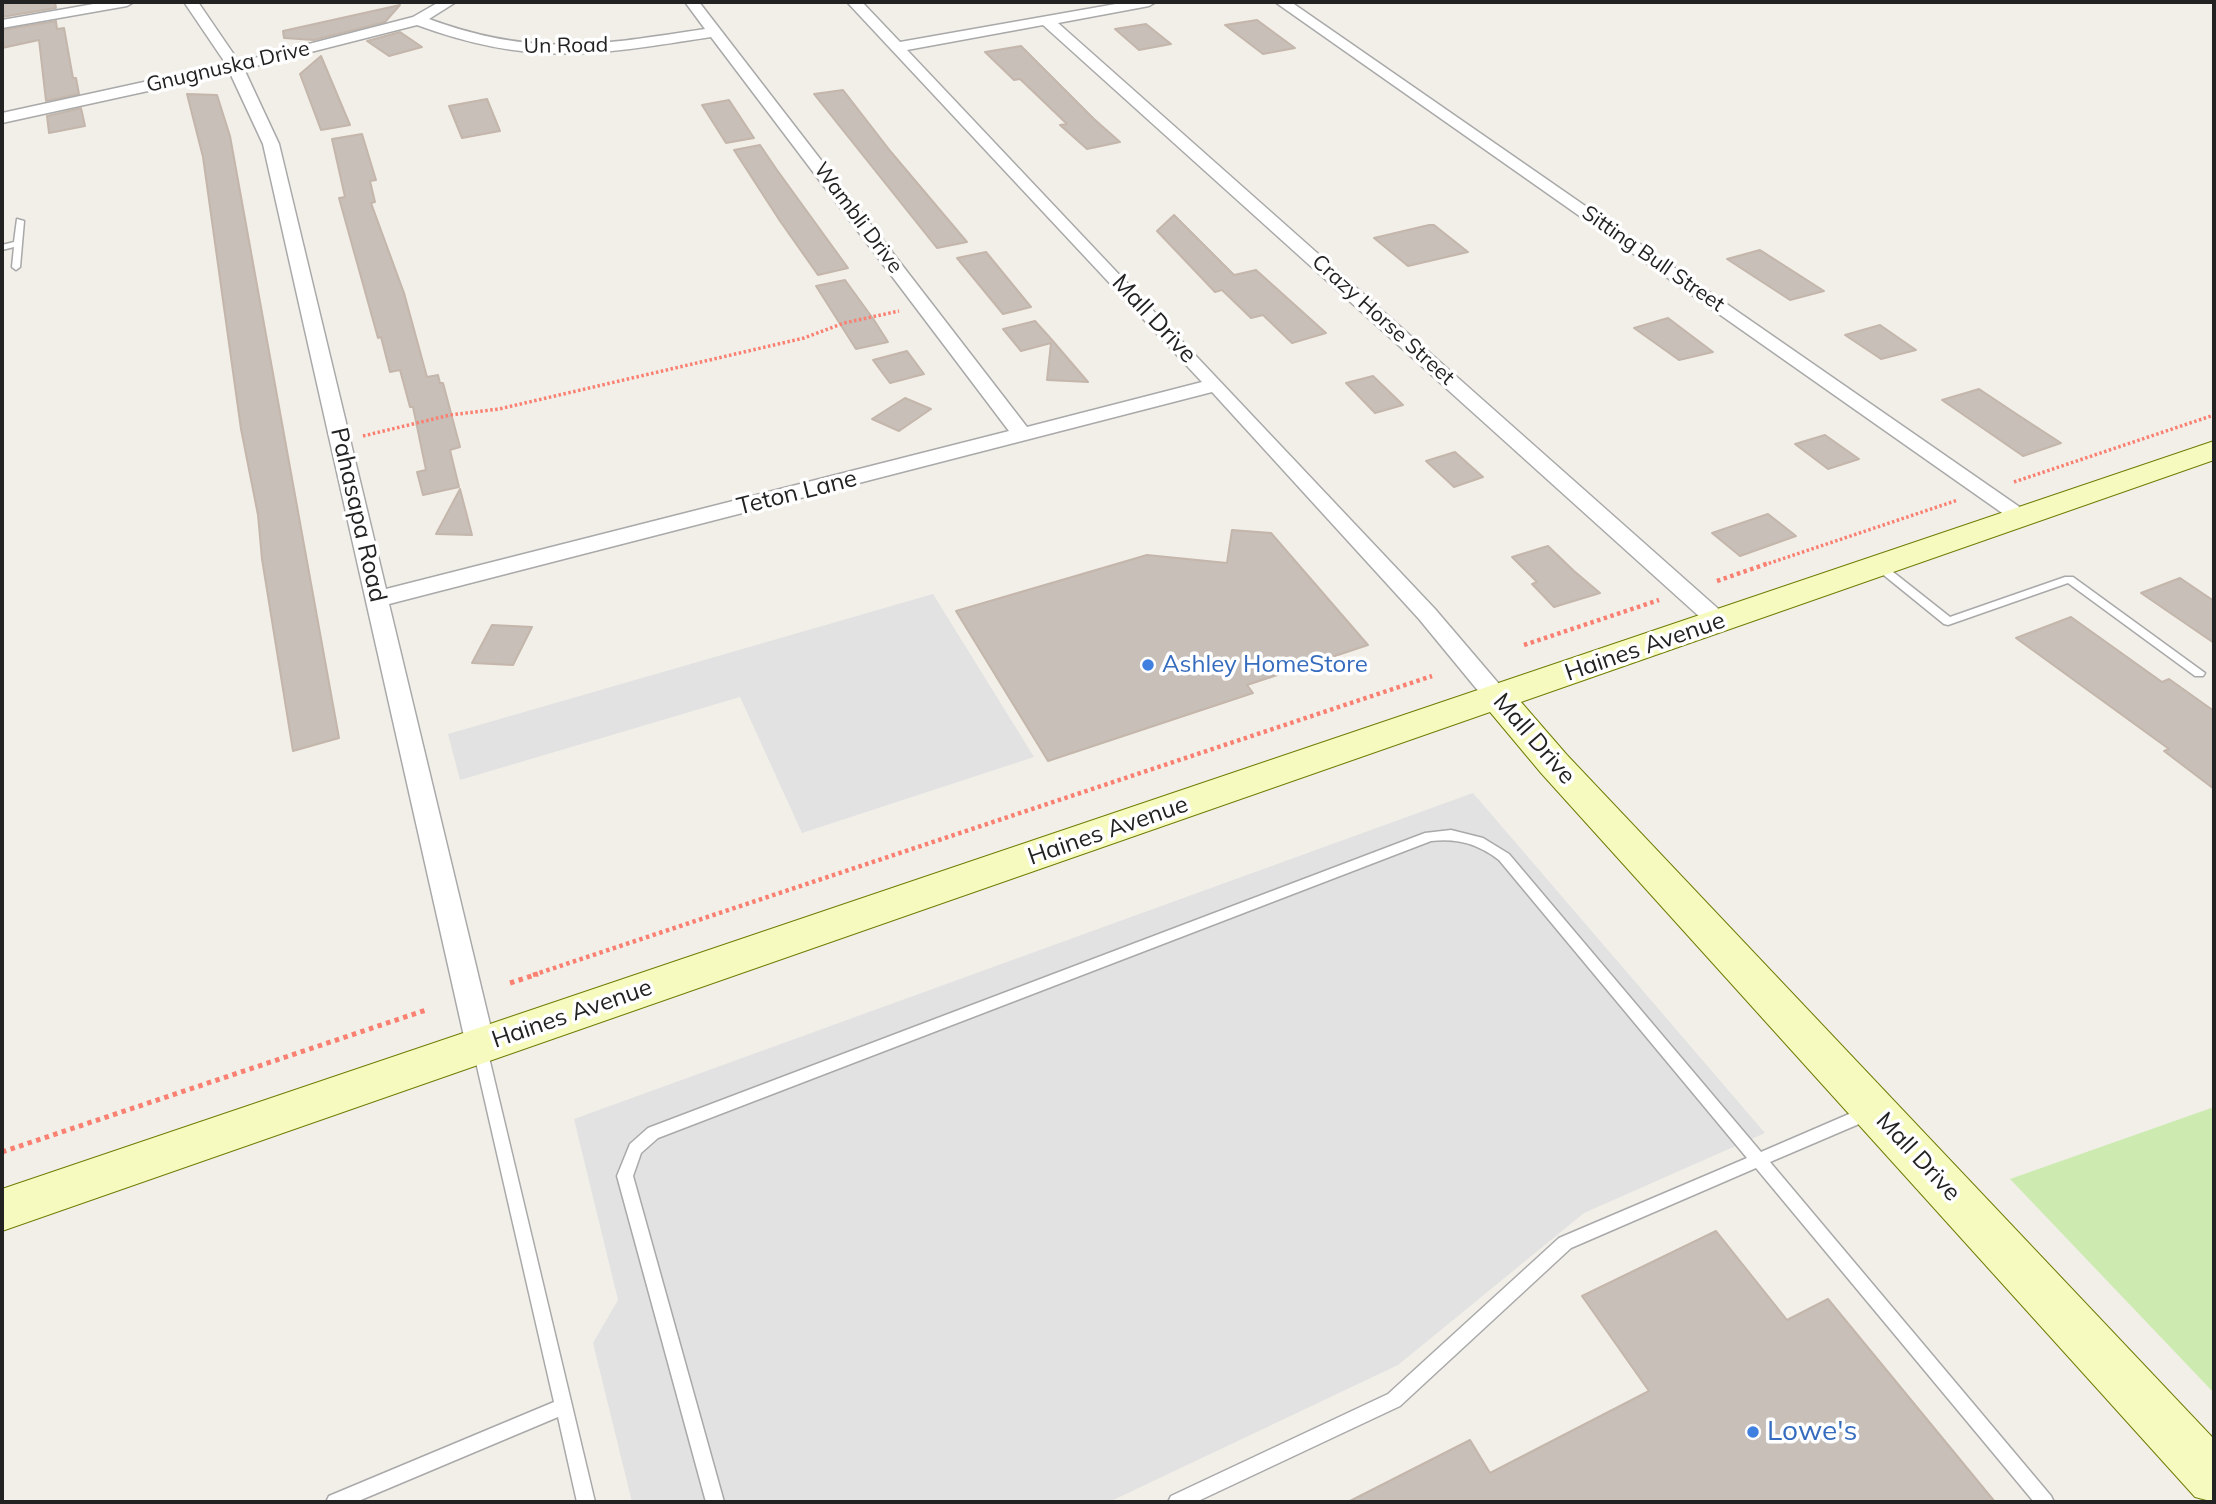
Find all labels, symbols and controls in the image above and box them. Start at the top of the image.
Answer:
street label: Un Road [523,33,609,59]
street label: Gnugnuska Drive [144,36,312,98]
street label: Wambli Drive [808,158,908,278]
street label: Sitting Bull Street [1577,201,1729,317]
street label: Crazy Horse Street [1307,249,1459,391]
street label: Mall Drive [1106,269,1202,369]
street label: Pahasapa Road [324,425,392,605]
street label: Teton Lane [734,464,860,522]
street label: Haines Avenue [1561,606,1729,688]
place label: Ashley HomeStore [1162,651,1368,679]
marker: Ashley HomeStore [1140,657,1156,673]
street label: Mall Drive [1487,688,1581,790]
street label: Haines Avenue [1024,790,1192,872]
street label: Haines Avenue [488,973,656,1055]
street label: Mall Drive [1870,1107,1966,1207]
place label: Lowe's [1767,1415,1857,1449]
marker: Lowe's [1745,1424,1761,1440]

